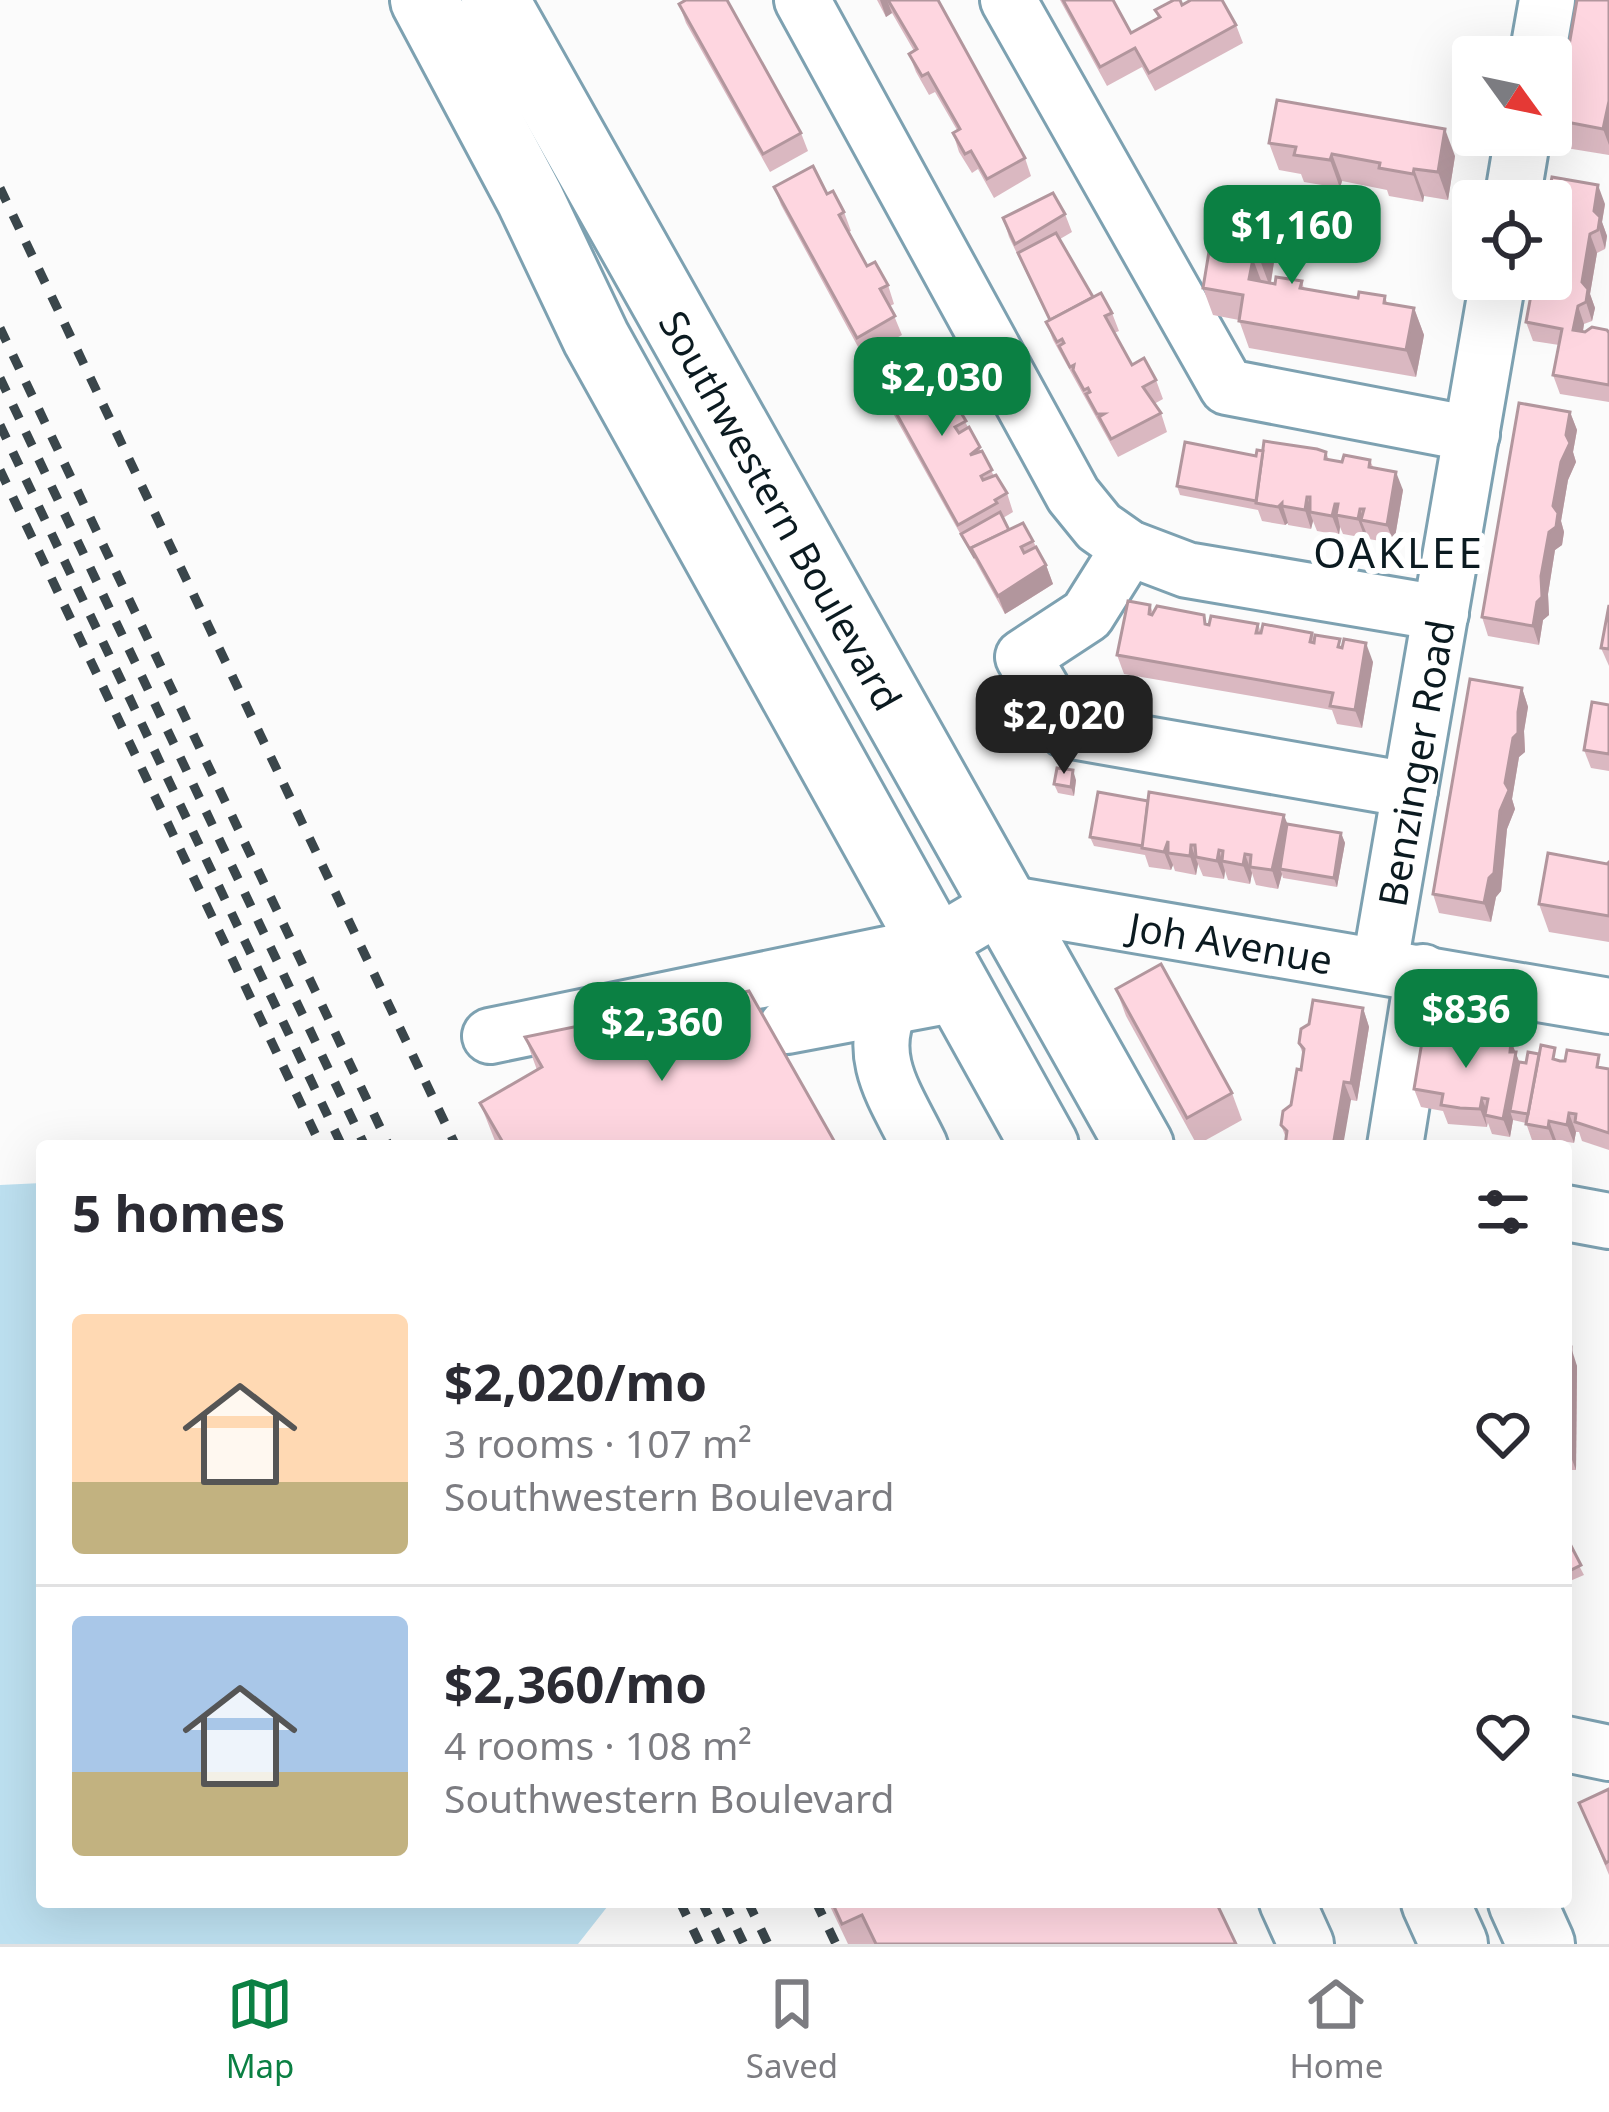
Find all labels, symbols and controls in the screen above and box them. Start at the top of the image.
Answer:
north arrow [1452,36,1572,156]
map controls [1452,36,1572,300]
button: locate [1452,180,1572,300]
pin: $1,160 [1194,185,1390,287]
text: $1,160 [1231,197,1353,250]
street label: Southwestern Boulevard [648,300,916,719]
pin: $2,030 [844,337,1040,439]
text: $2,030 [881,349,1003,402]
district label: OAKLEE [1313,523,1485,580]
street label: Benzinger Road [1364,616,1465,910]
pin: $2,020 [966,675,1162,777]
text: $2,020 [1003,687,1125,740]
street label: Joh Avenue [1121,897,1337,985]
pin: $836 [1395,969,1537,1071]
text: $836 [1421,981,1511,1034]
pin: $2,360 [564,982,760,1084]
text: $2,360 [601,994,723,1047]
text: 5 homes [72,1177,285,1247]
icon: filters [1470,1179,1536,1245]
text: $2,020/mo [444,1346,707,1416]
icon: home [168,1362,312,1506]
icon: heart [1470,1401,1536,1467]
text: 3 rooms · 107 m² [444,1416,752,1469]
text: Southwestern Boulevard [444,1469,894,1522]
text: $2,360/mo [444,1648,707,1718]
icon: home [168,1664,312,1808]
icon: heart [1470,1703,1536,1769]
text: 4 rooms · 108 m² [444,1718,752,1771]
text: Southwestern Boulevard [444,1771,894,1824]
tab: Map [226,1971,294,2088]
tab: Saved [746,1971,838,2088]
tab: Home [1289,1971,1383,2088]

